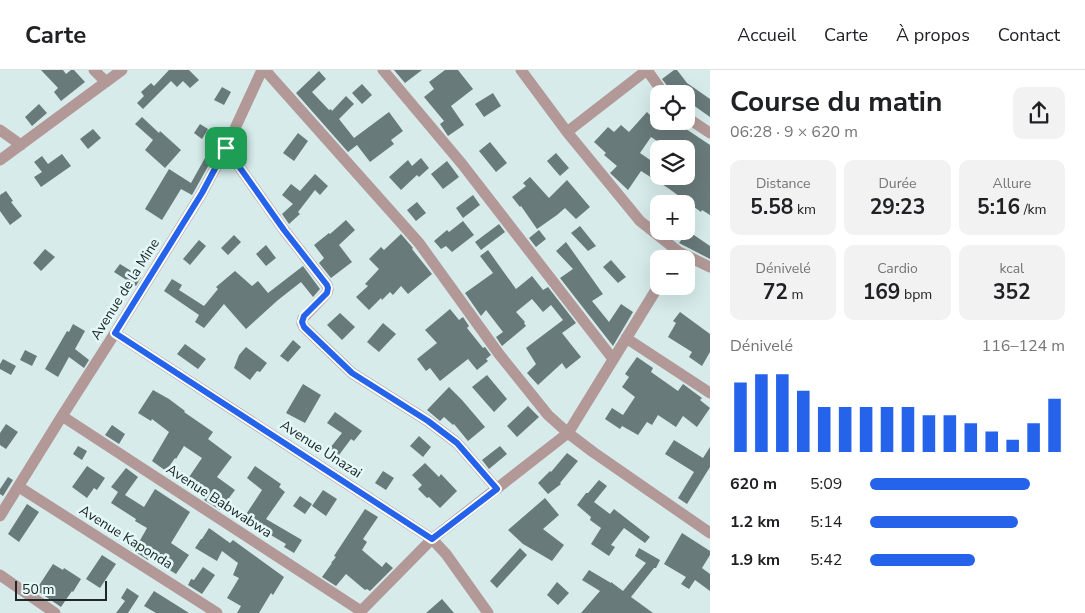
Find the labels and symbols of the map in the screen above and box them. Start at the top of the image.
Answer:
pin [205,127,247,169]
street label: Avenue de la Mine [86,235,164,343]
street label: Avenue Unazai [276,415,366,483]
street label: Avenue Babwabwa [163,460,275,542]
street label: Avenue Kaponda [76,501,176,573]
scale bar [15,578,108,601]

